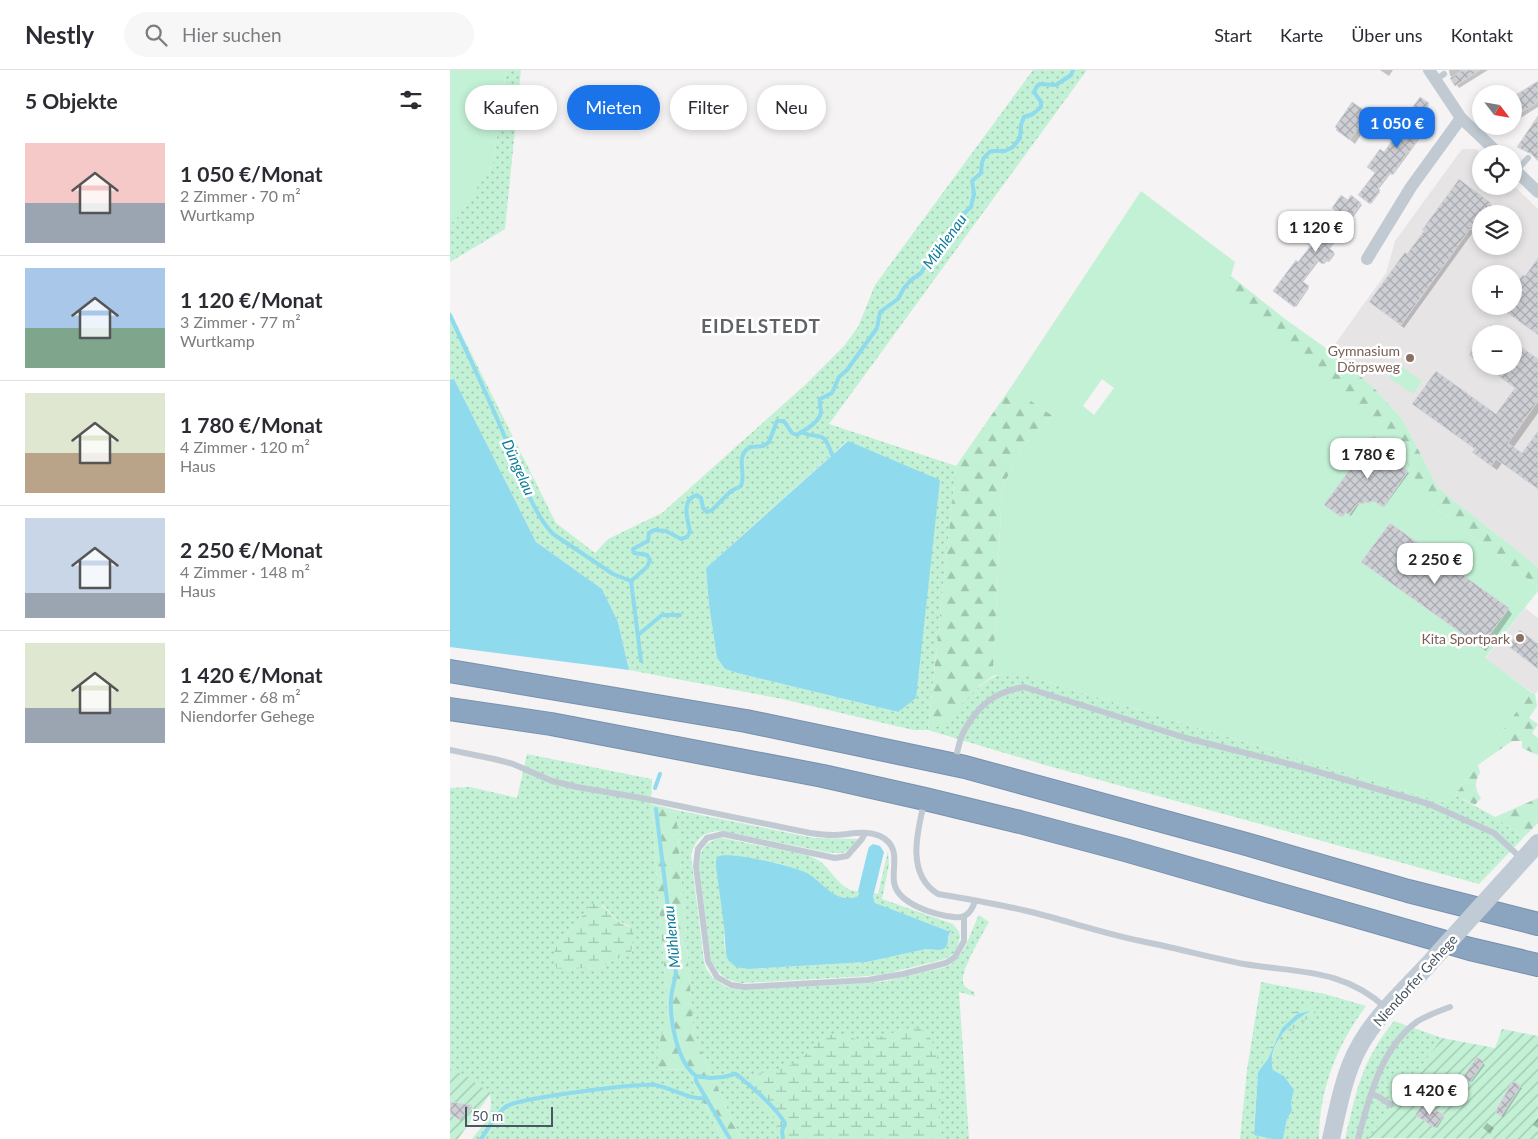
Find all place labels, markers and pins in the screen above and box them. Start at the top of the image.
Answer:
pin: 1 050 € [1351,106,1443,149]
pin: 1 120 € [1270,210,1362,253]
place label: Gymnasium Dörpsweg [1328,342,1400,375]
marker: Gymnasium Dörpsweg [1404,352,1416,364]
pin: 1 780 € [1322,438,1414,480]
pin: 2 250 € [1389,542,1481,585]
place label: Kita Sportpark [1421,630,1511,647]
marker: Kita Sportpark [1514,632,1526,644]
pin: 1 420 € [1384,1074,1476,1116]

